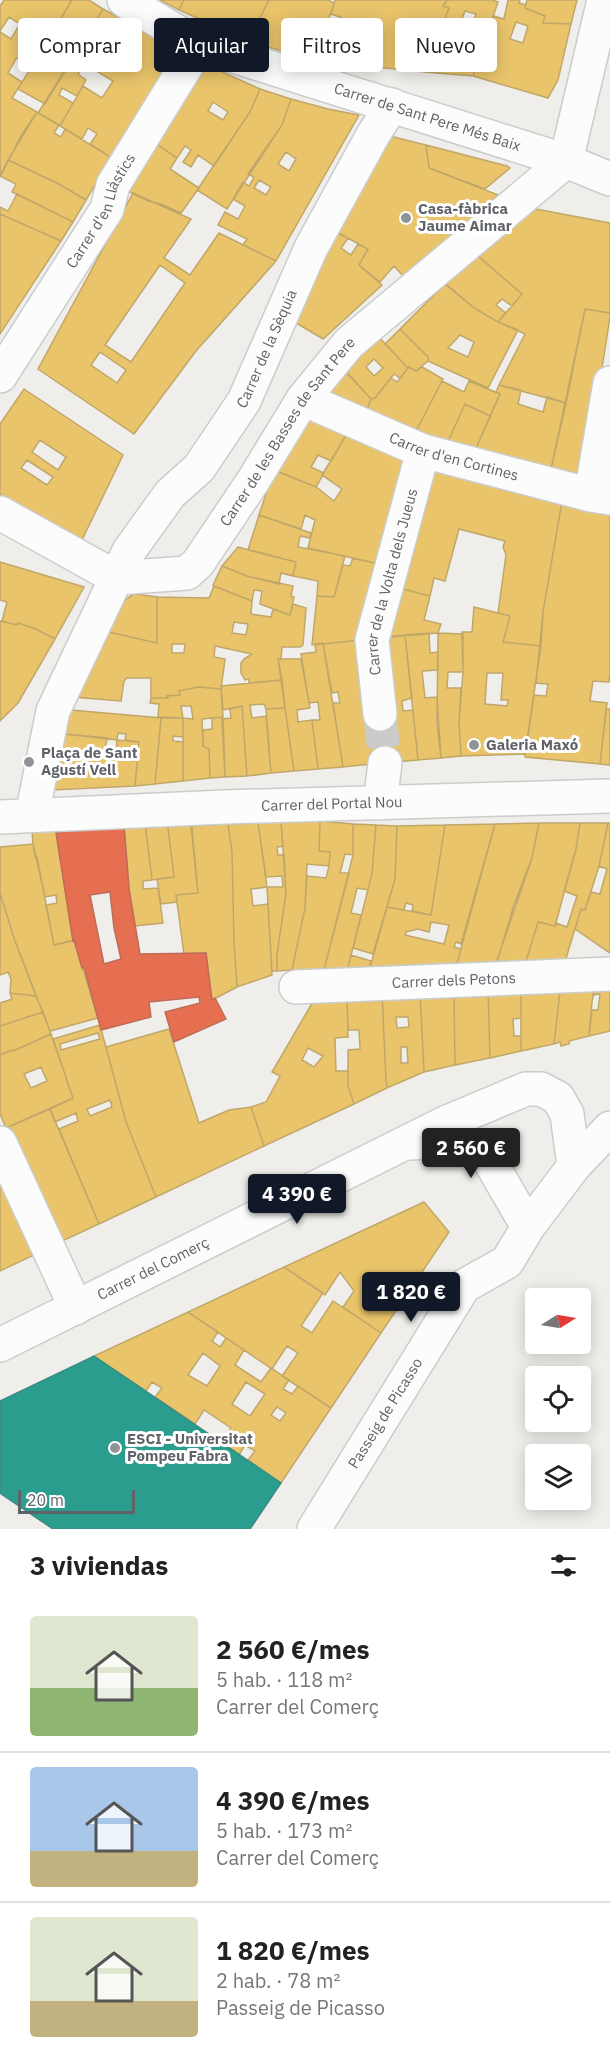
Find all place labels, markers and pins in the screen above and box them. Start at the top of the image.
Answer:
place label: Casa-fàbrica Jaume Aimar [418,199,512,235]
marker: Casa-fàbrica Jaume Aimar [399,211,413,225]
place label: Galeria Maxó [486,735,578,754]
marker: Galeria Maxó [467,738,481,752]
place label: Plaça de Sant Agustí Vell [41,743,138,779]
marker: Plaça de Sant Agustí Vell [22,755,36,769]
pin: 2 560 € [416,1128,526,1179]
pin: 4 390 € [242,1174,352,1225]
pin: 1 820 € [356,1272,466,1323]
place label: ESCI - Universitat Pompeu Fabra [127,1429,253,1465]
marker: ESCI - Universitat Pompeu Fabra [108,1441,122,1455]

